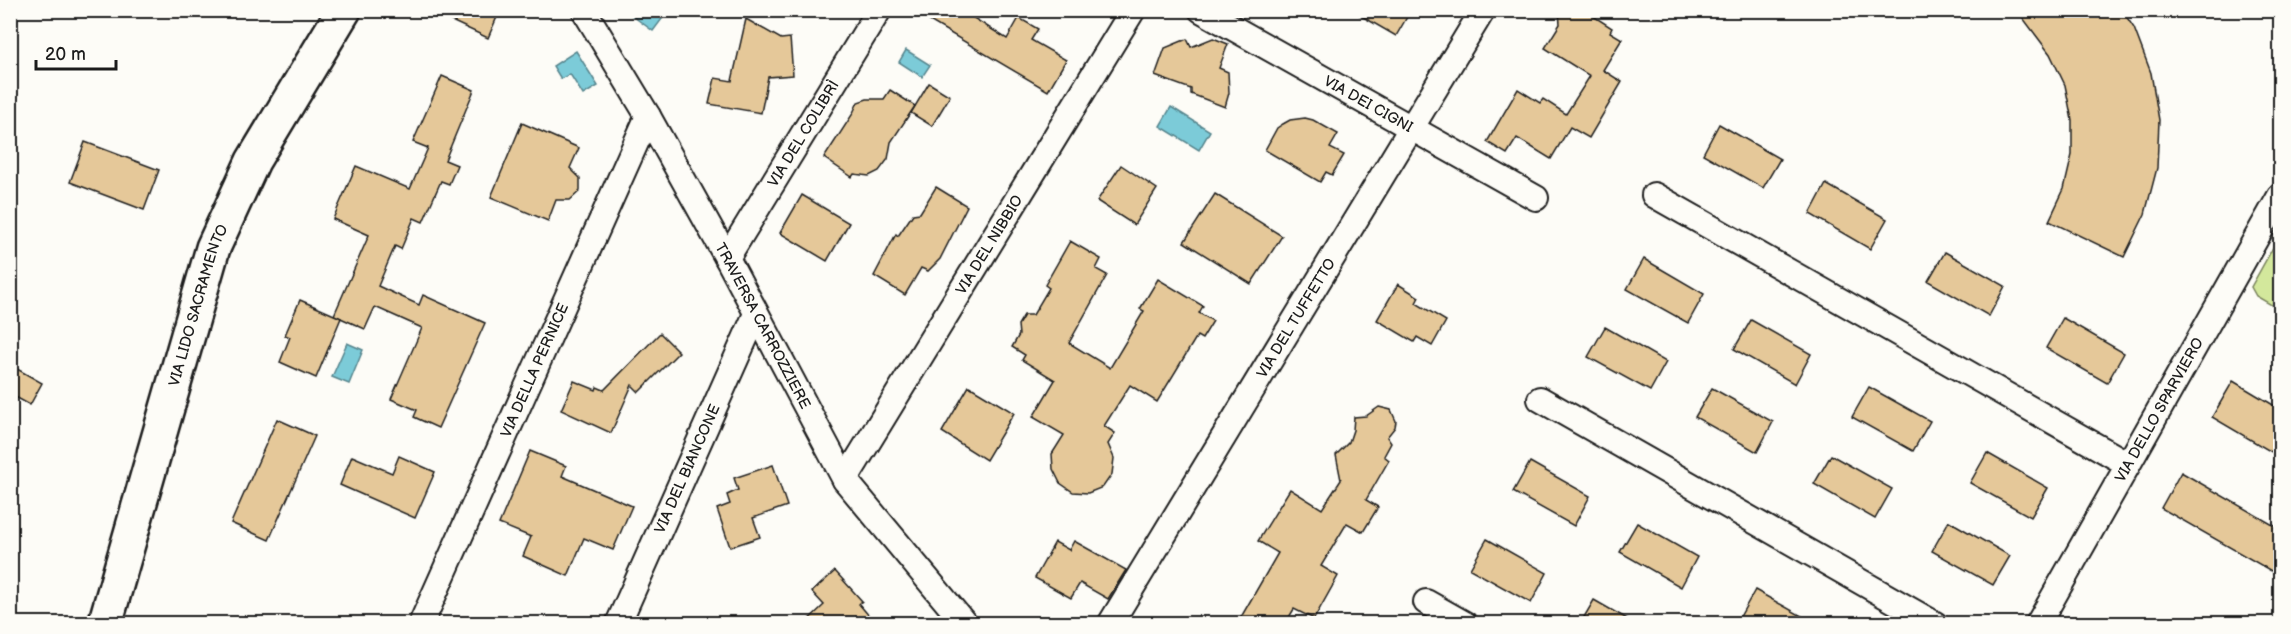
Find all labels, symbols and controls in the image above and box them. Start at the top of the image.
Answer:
scale bar [36,33,116,71]
text: 20 m [45,44,86,65]
street label: VIA DEI CIGNI [1320,72,1416,137]
street label: VIA DEL COLIBRÌ [764,77,844,190]
street label: VIA DEL NIBBIO [952,192,1027,298]
street label: VIA LIDO SACRAMENTO [165,222,233,389]
street label: TRAVERSA CARROZZIERE [710,240,814,412]
street label: VIA DEL TUFFETTO [1253,255,1340,382]
street label: VIA DELLA PERNICE [497,300,573,440]
street label: VIA DELLO SPARVIERO [2111,334,2208,486]
street label: VIA DEL BIANCONE [651,401,725,536]

